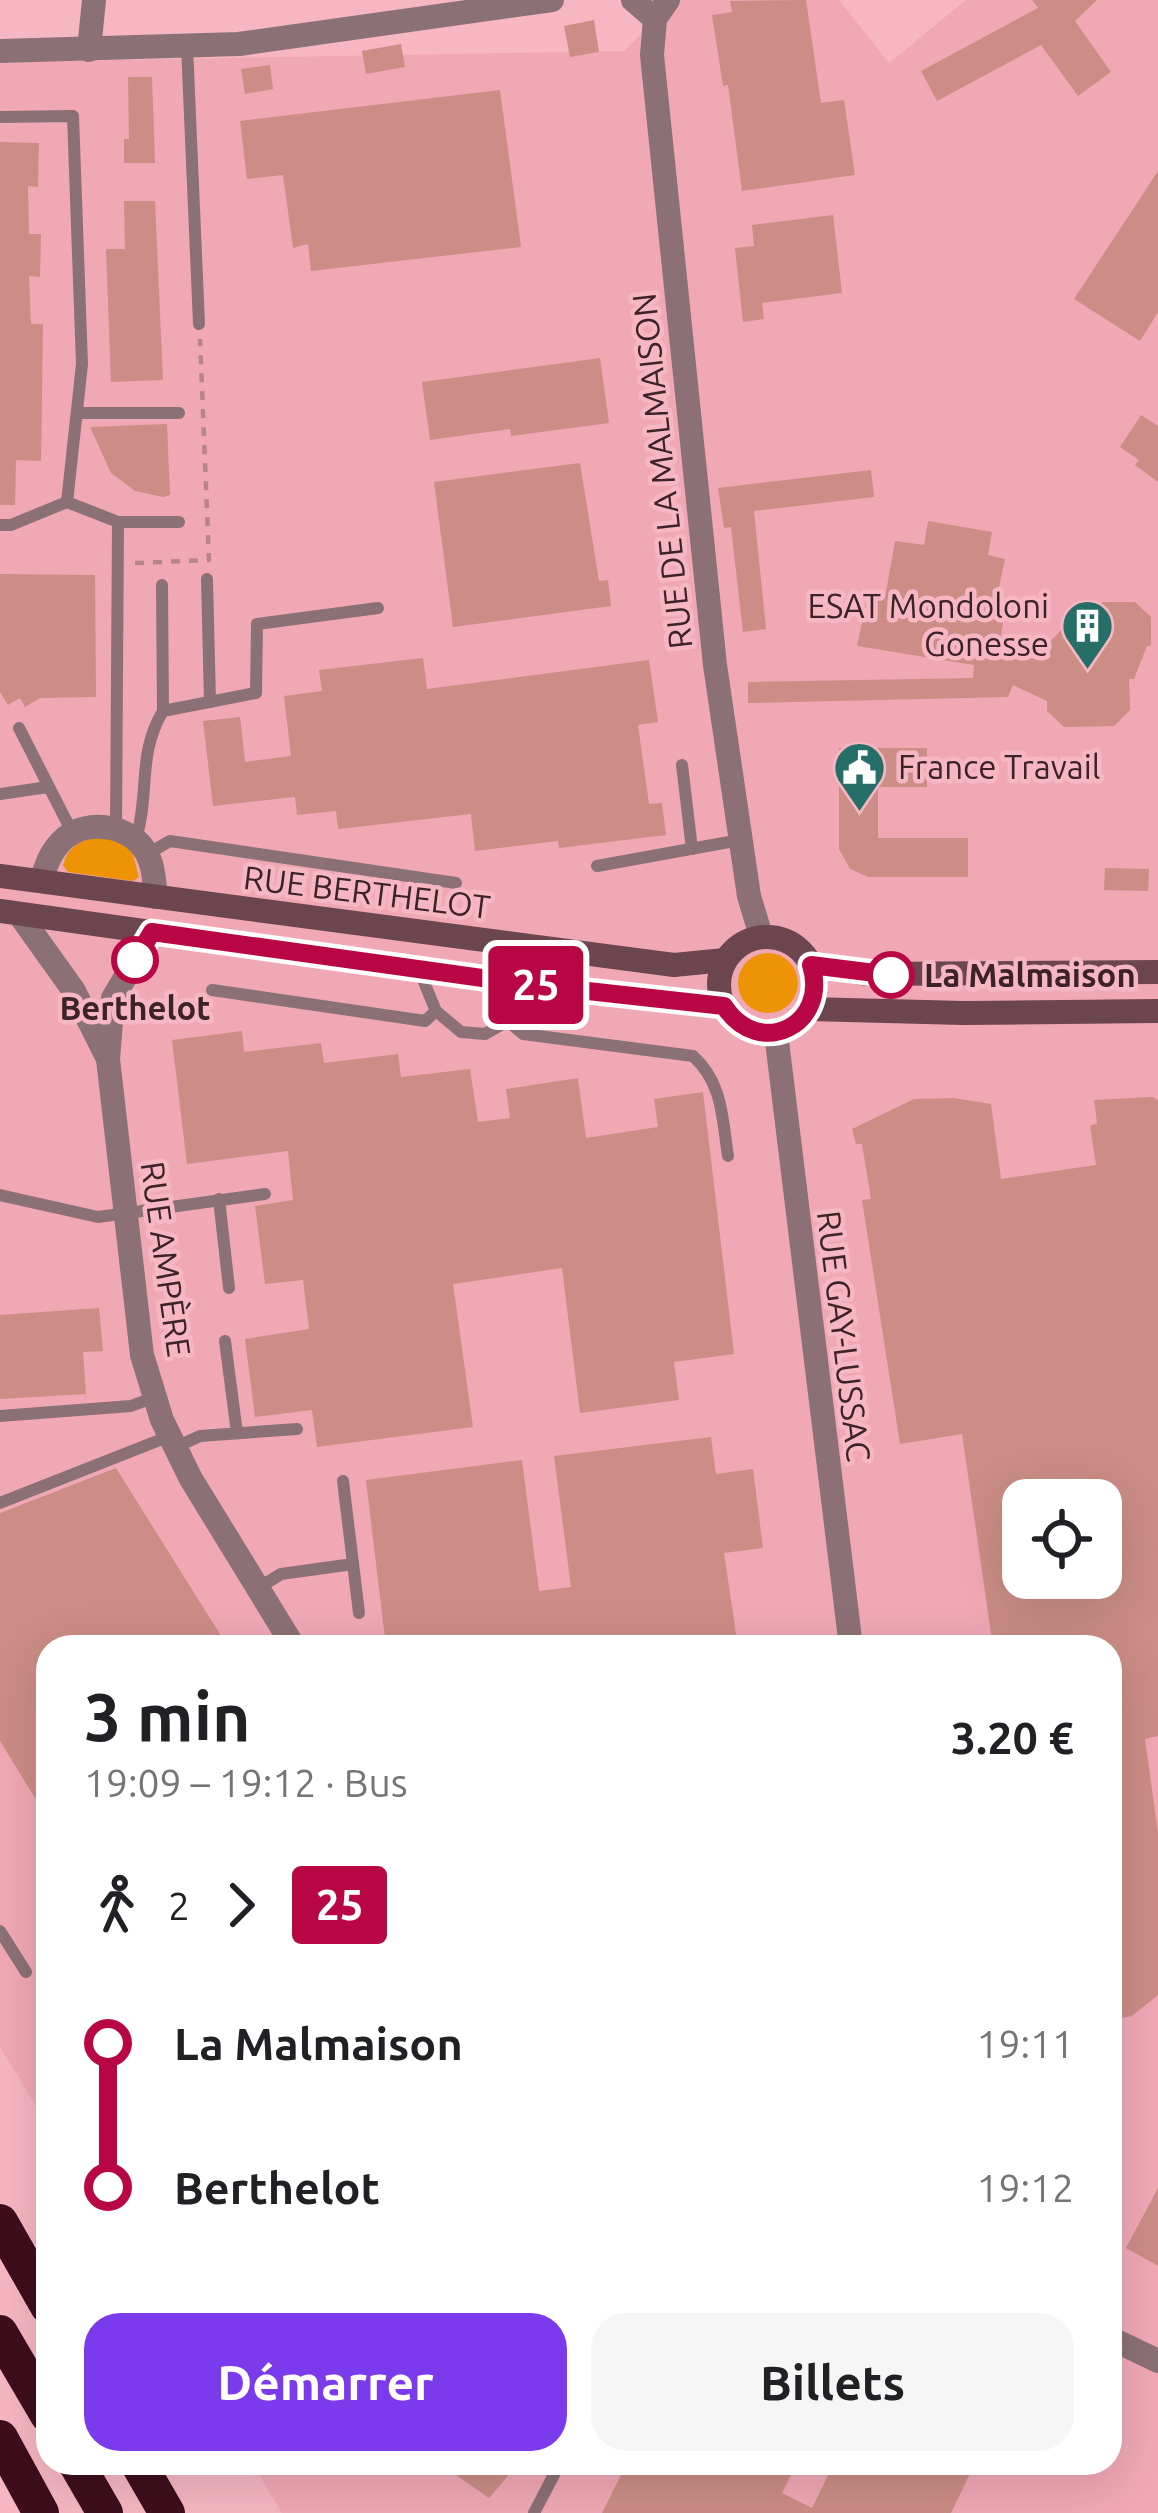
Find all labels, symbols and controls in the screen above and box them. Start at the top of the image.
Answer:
street label: RUE DE LA MALMAISON [624,291,699,651]
place label: ESAT Mondoloni Gonesse [807,587,1049,662]
building icon: ESAT Mondoloni Gonesse [1060,597,1116,671]
public building icon: France Travail [831,739,887,813]
place label: France Travail [898,748,1100,785]
street label: RUE BERTHELOT [242,858,492,925]
marker: Berthelot [113,938,157,982]
line badge: 25 [482,946,590,1024]
marker: La Malmaison [869,953,913,997]
place label: La Malmaison [924,956,1136,993]
text: 25 [512,961,560,1008]
place label: Berthelot [59,989,211,1026]
street label: RUE AMPÈRE [134,1159,200,1359]
street label: RUE GAY-LUSSAC [811,1208,878,1463]
map controls [1002,1479,1122,1599]
button: locate [1002,1479,1122,1599]
text: 3 min [84,1679,251,1753]
text: 3.20 € [951,1712,1074,1763]
text: 19:09 – 19:12 · Bus [84,1761,408,1804]
icon: walk [84,1872,150,1938]
icon: forward [208,1872,274,1938]
text: 25 [316,1881,363,1928]
text: 2 [168,1884,190,1927]
text: La Malmaison [174,2018,463,2069]
text: 19:11 [976,2022,1074,2065]
text: Berthelot [174,2162,380,2213]
text: 19:12 [976,2166,1074,2209]
button: Démarrer [84,2313,567,2451]
button: Billets [591,2313,1074,2451]

